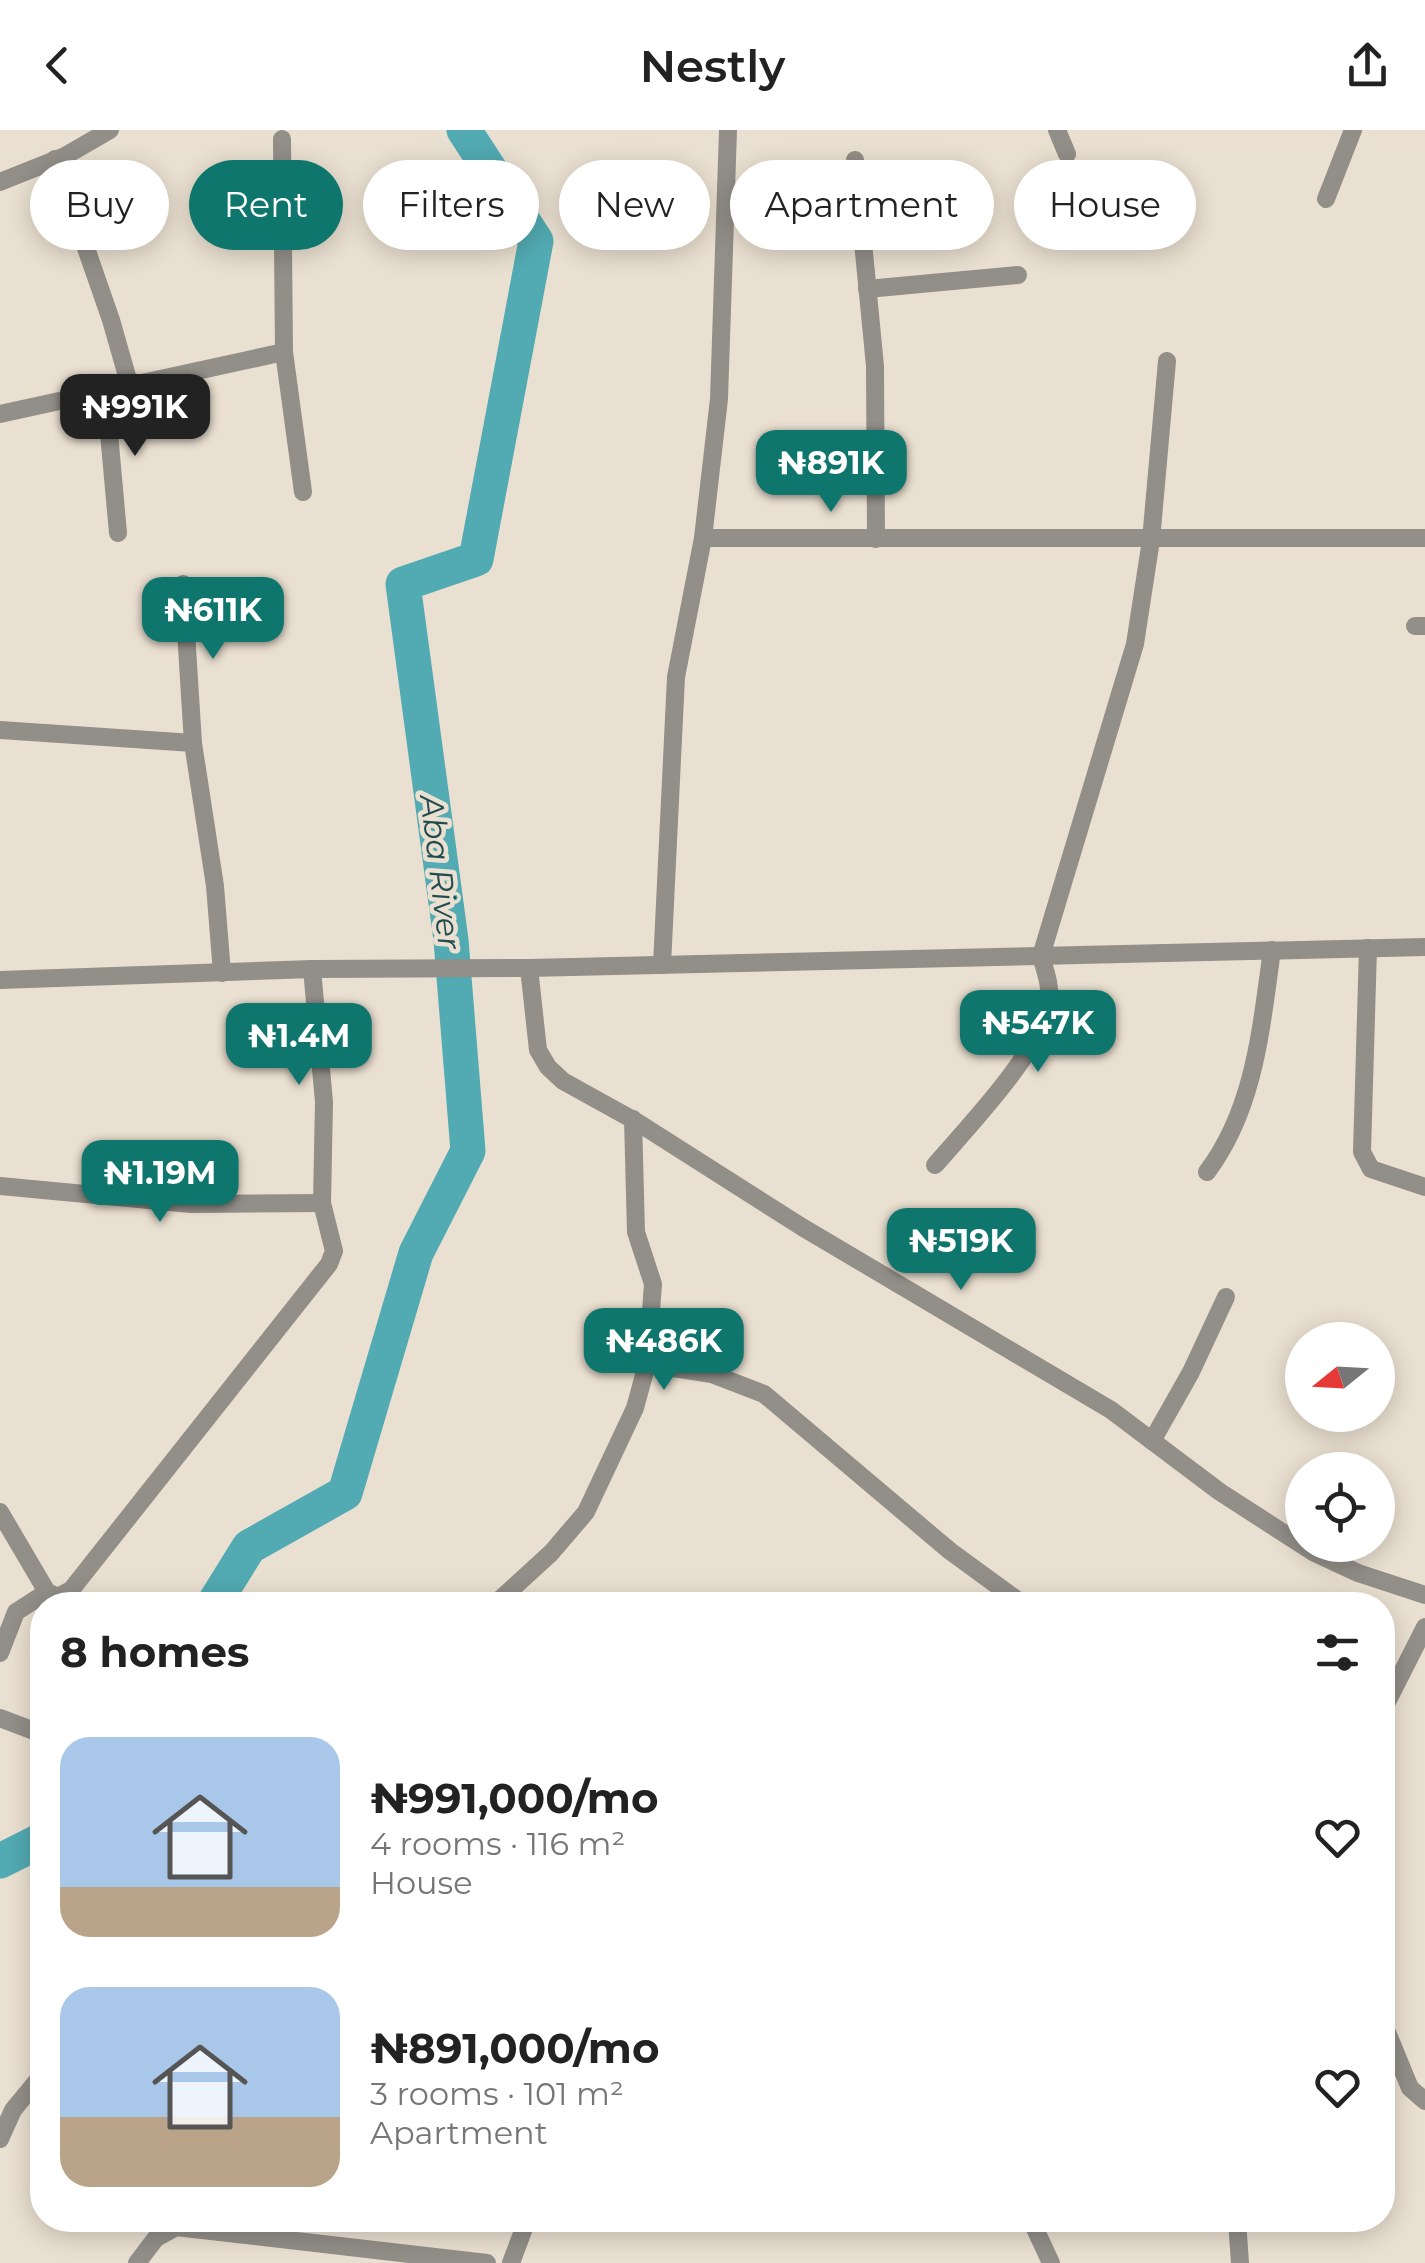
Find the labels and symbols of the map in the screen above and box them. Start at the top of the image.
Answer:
pin: ₦991K [65,374,205,459]
pin: ₦891K [761,430,901,515]
pin: ₦611K [143,577,283,662]
water label: Aba River [412,790,470,953]
pin: ₦547K [968,990,1108,1075]
pin: ₦1.4M [229,1003,369,1088]
pin: ₦1.19M [79,1140,241,1225]
pin: ₦519K [891,1208,1031,1293]
pin: ₦486K [594,1308,734,1393]
north arrow [1285,1322,1395,1432]

